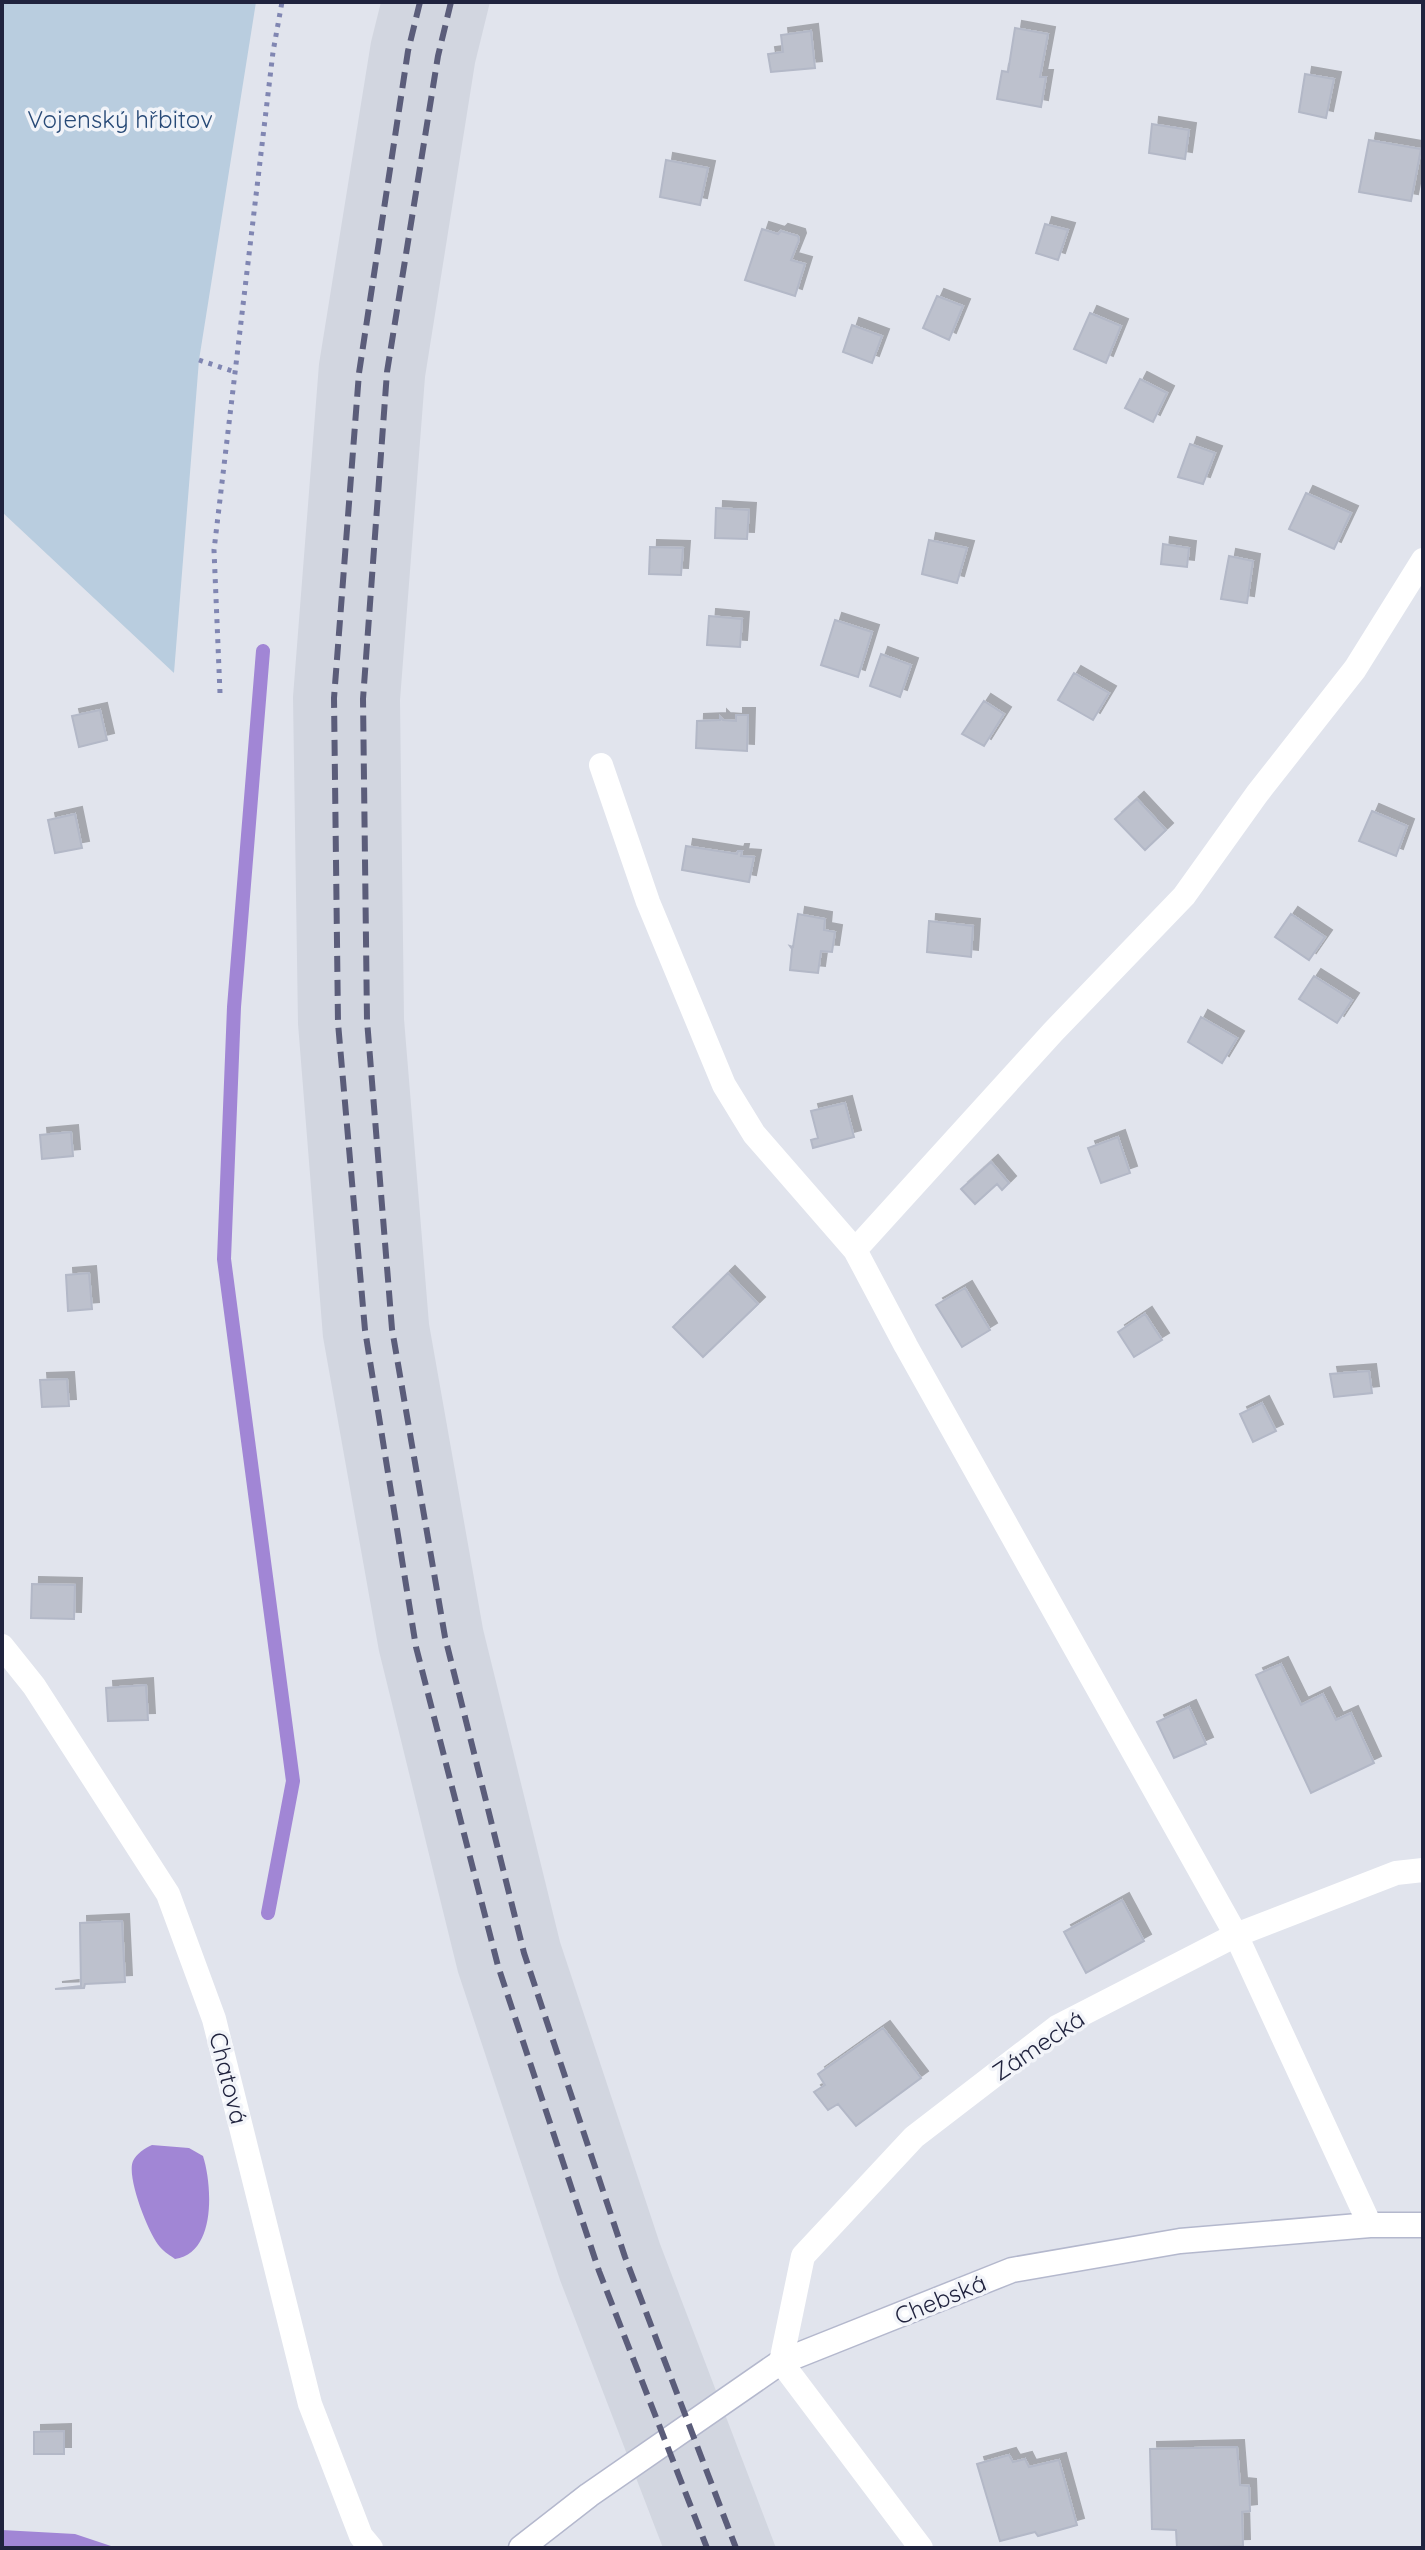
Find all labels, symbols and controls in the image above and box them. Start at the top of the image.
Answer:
park label: Vojenský hřbitov [27,104,213,134]
street label: Zámecká [986,2003,1090,2087]
street label: Chatová [203,2029,255,2127]
street label: Chebská [890,2267,990,2331]

